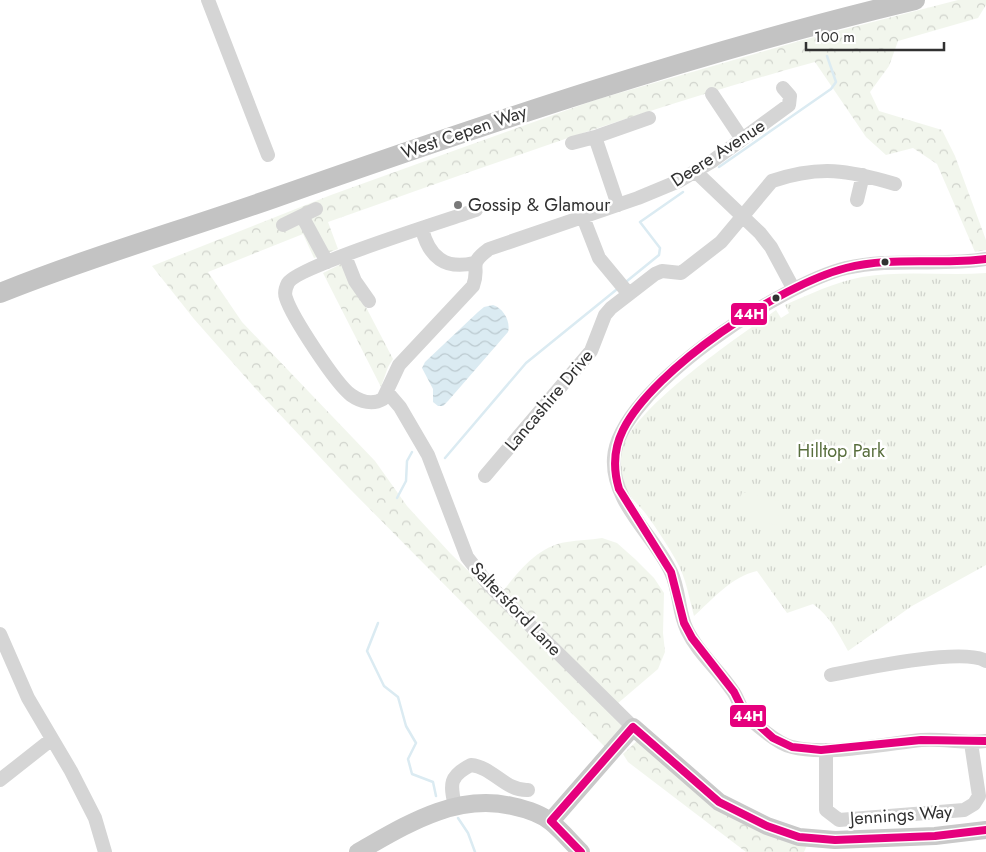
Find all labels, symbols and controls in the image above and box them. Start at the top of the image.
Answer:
scale bar [806,20,944,52]
text: 100 m [814,26,855,48]
street label: West Cepen Way [398,98,530,166]
street label: Deere Avenue [666,113,770,193]
place label: Gossip & Glamour [468,192,611,218]
marker: Gossip & Glamour [452,199,464,211]
unlabelled marker [880,257,890,267]
unlabelled marker [771,293,781,303]
line badge: 44H [730,302,768,326]
text: 44H [734,304,764,324]
street label: Lancashire Drive [499,344,599,456]
park label: Hilltop Park [797,438,885,464]
street label: Saltersford Lane [464,556,568,662]
line badge: 44H [729,704,767,728]
text: 44H [733,706,763,726]
street label: Jennings Way [847,798,953,832]

